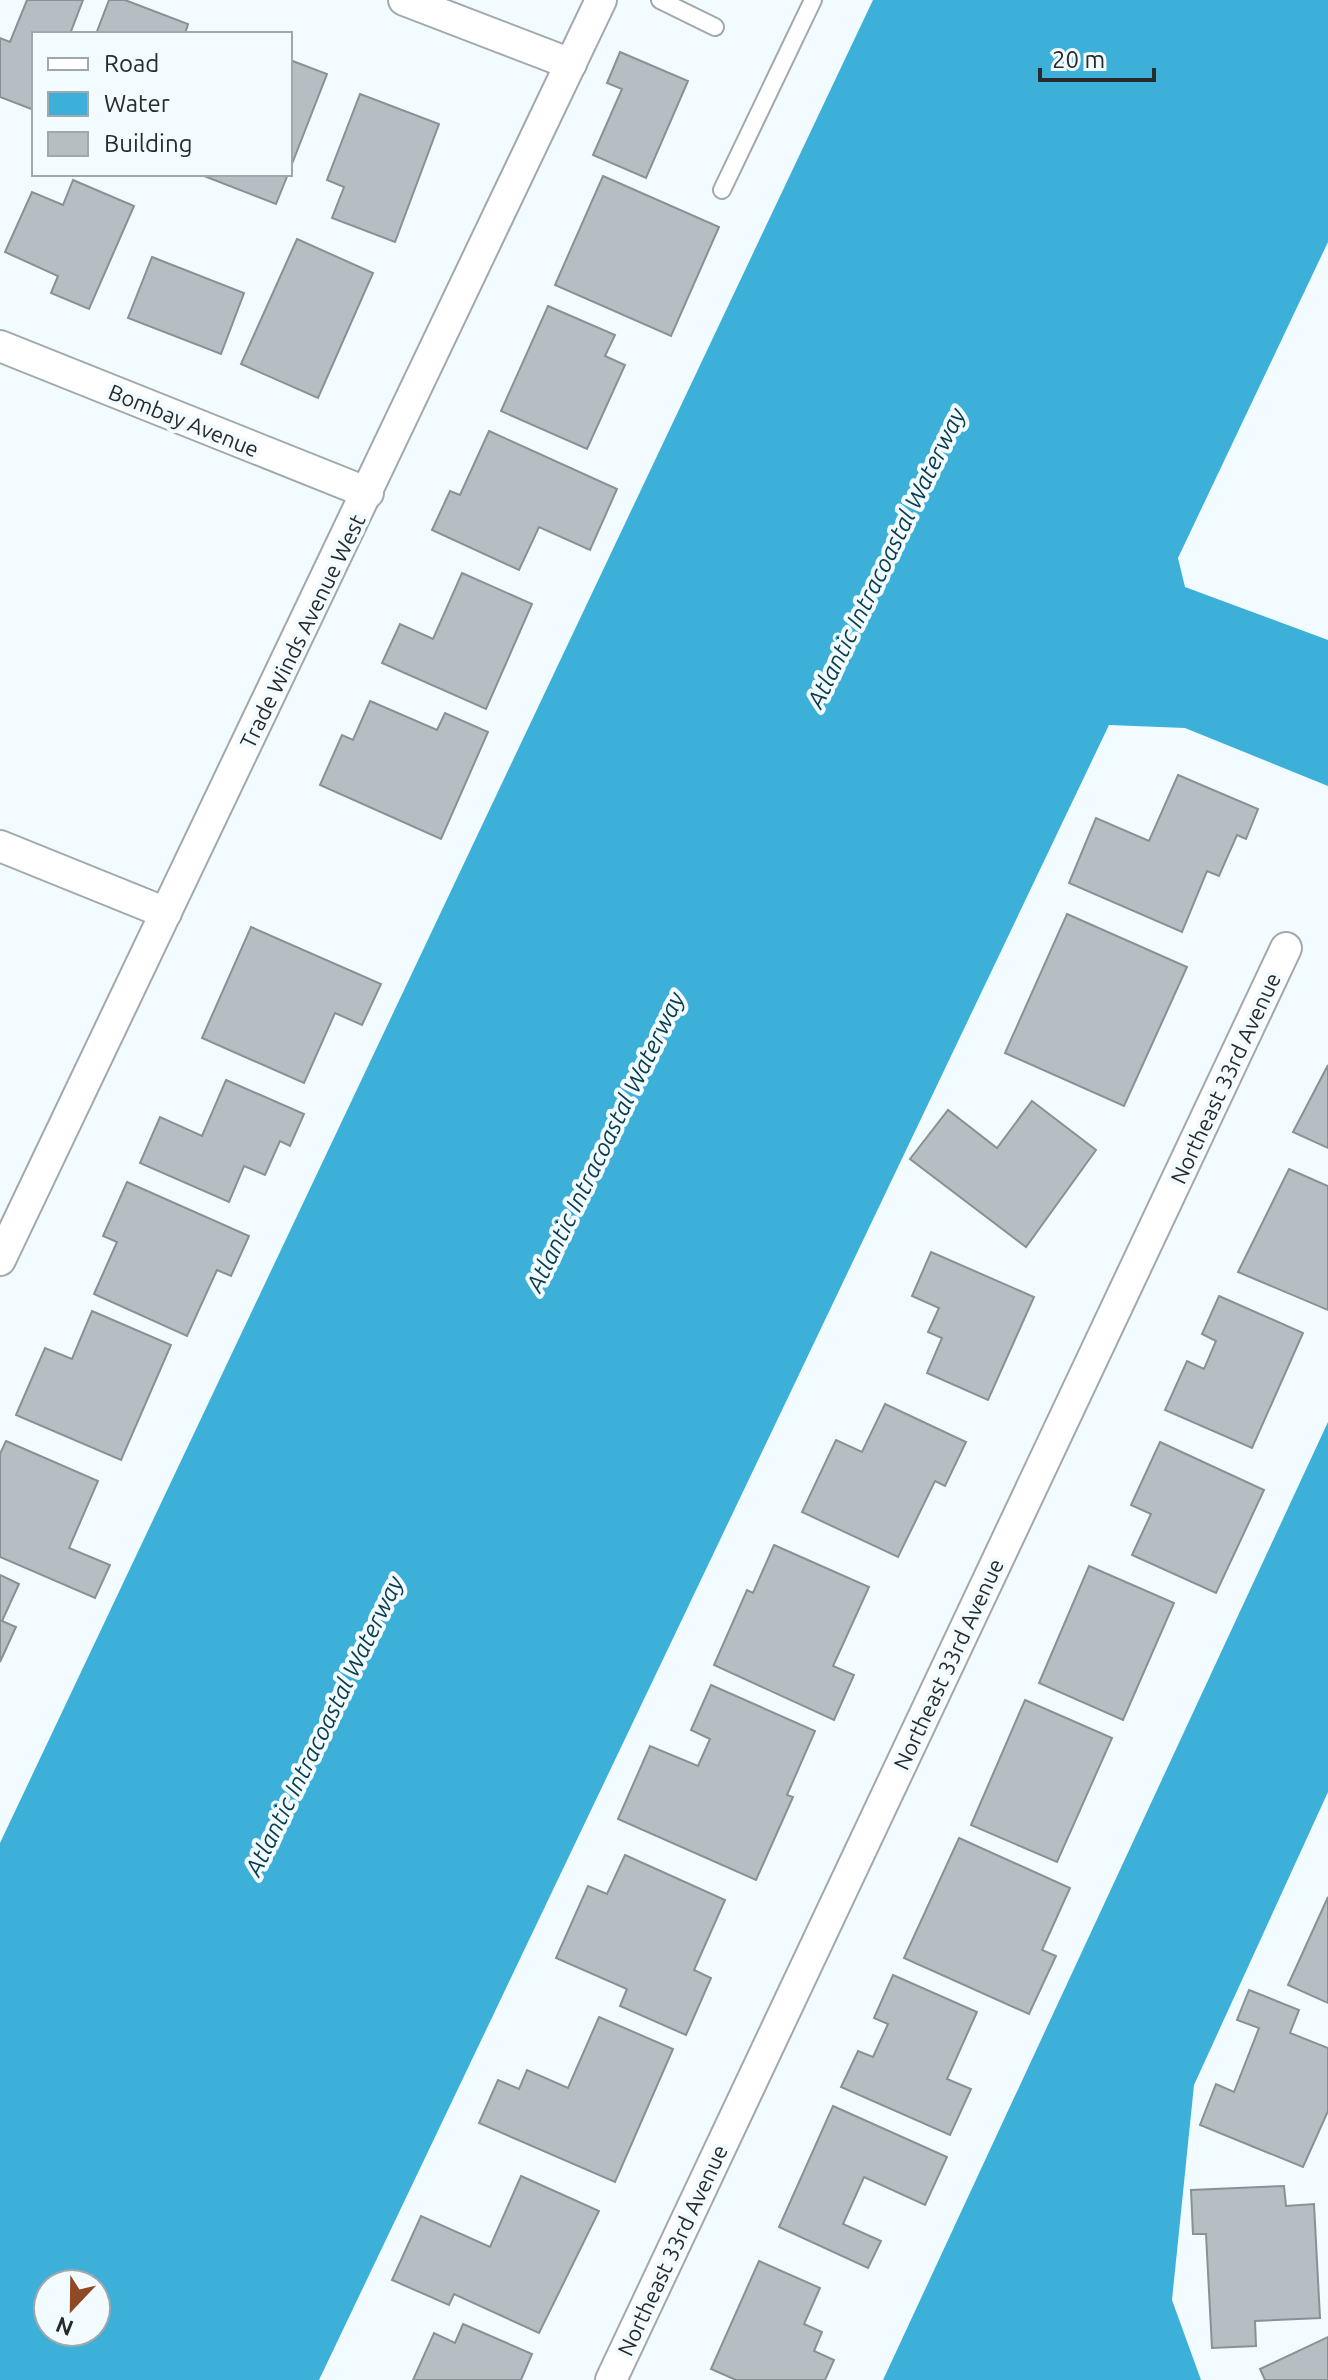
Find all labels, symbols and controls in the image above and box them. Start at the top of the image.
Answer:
legend [32,32,292,176]
scale bar [1040,32,1154,82]
text: 20 m [1052,46,1105,73]
text: Road [104,50,159,77]
text: Water [104,90,170,117]
text: Building [104,130,192,157]
street label: Bombay Avenue [105,378,263,462]
water label: Atlantic Intracoastal Waterway [801,403,971,713]
street label: Trade Winds Avenue West [234,510,370,752]
street label: Northeast 33rd Avenue [1165,969,1285,1187]
water label: Atlantic Intracoastal Waterway [520,987,690,1297]
street label: Northeast 33rd Avenue [888,1555,1008,1773]
water label: Atlantic Intracoastal Waterway [239,1571,409,1881]
street label: Northeast 33rd Avenue [612,2141,732,2359]
north arrow [32,2268,112,2348]
text: N [52,2312,77,2342]

